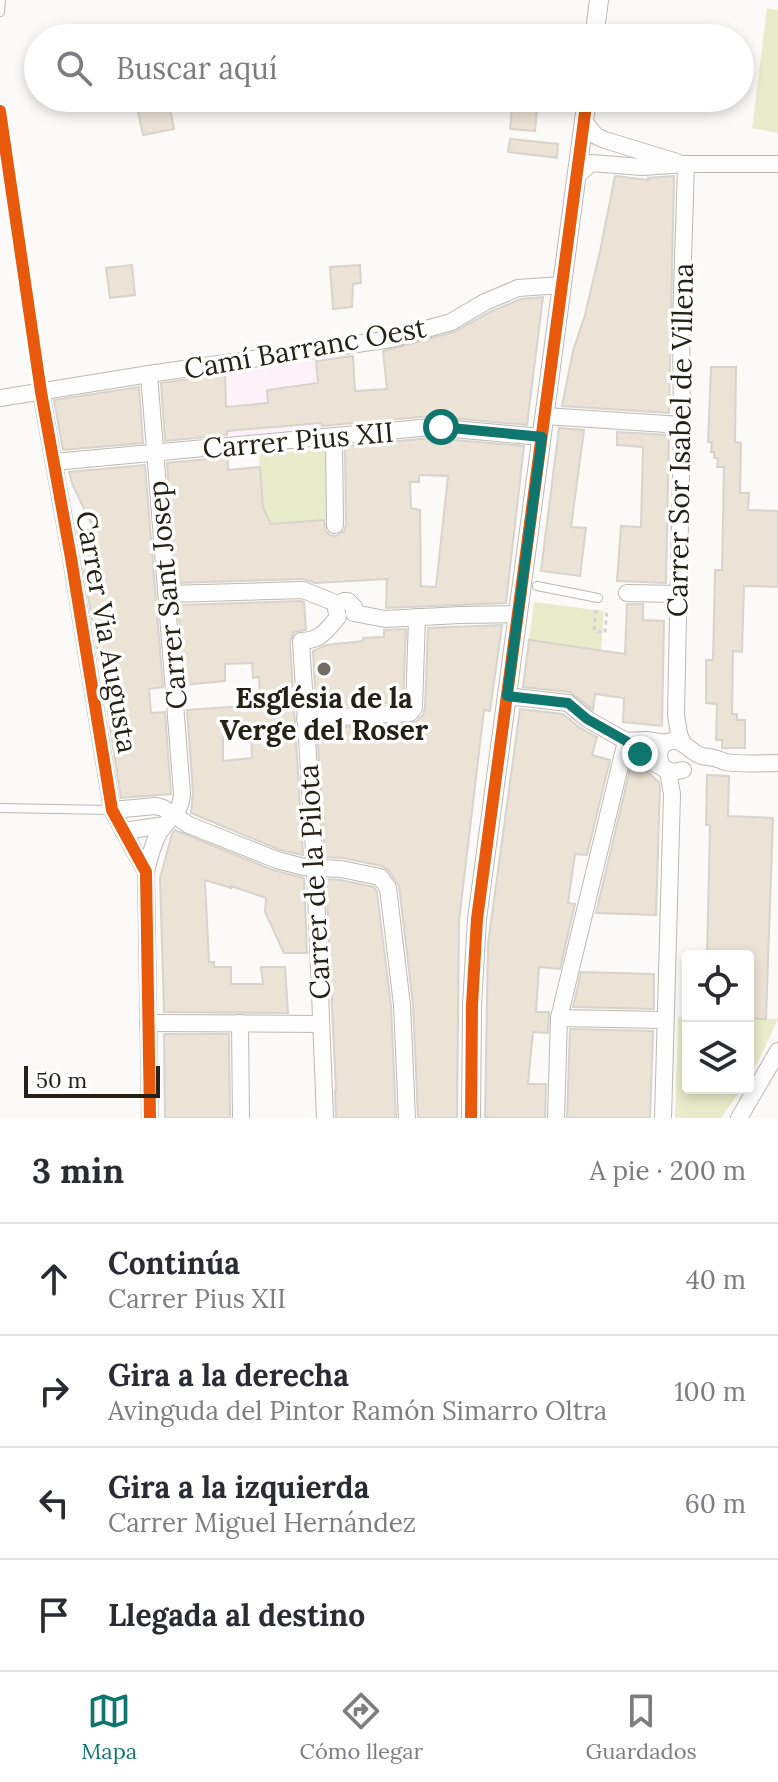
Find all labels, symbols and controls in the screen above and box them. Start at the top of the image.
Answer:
search box [24,24,754,112]
icon: search [52,46,96,90]
text: Buscar aquí [116,49,277,87]
street label: Carrer Sor Isabel de Villena [659,263,701,617]
street label: Camí Barranc Oest [181,309,429,387]
route start [423,409,459,445]
street label: Carrer Pius XII [201,414,395,466]
street label: Carrer Sant Josep [139,479,195,711]
street label: Carrer Via Augusta [68,508,146,756]
marker: Església de la Verge del Roser [315,660,333,678]
place label: Església de la Verge del Roser [220,680,429,748]
route end [622,736,658,772]
street label: Carrer de la Pilota [290,763,338,1001]
map controls [682,950,754,1094]
button: locate [682,950,754,1022]
button: layers [682,1022,754,1094]
scale bar [24,1062,160,1098]
text: 50 m [36,1066,87,1094]
text: 3 min [32,1149,124,1192]
text: A pie · 200 m [589,1154,746,1187]
text: Continúa [108,1244,240,1282]
icon: ahead [32,1257,76,1301]
text: 40 m [686,1263,746,1296]
text: Carrer Pius XII [108,1282,286,1315]
text: Gira a la derecha [108,1356,349,1394]
icon: right [32,1369,76,1413]
text: 100 m [674,1375,746,1408]
text: Avinguda del Pintor Ramón Simarro Oltra [108,1394,607,1427]
text: Gira a la izquierda [108,1468,369,1506]
icon: left [32,1481,76,1525]
text: 60 m [685,1487,746,1520]
text: Carrer Miguel Hernández [108,1506,416,1539]
icon: arrive [32,1593,76,1637]
text: Llegada al destino [108,1596,365,1634]
tab: Mapa [81,1689,137,1765]
tab: Cómo llegar [300,1689,423,1765]
tab: Guardados [585,1689,697,1765]

